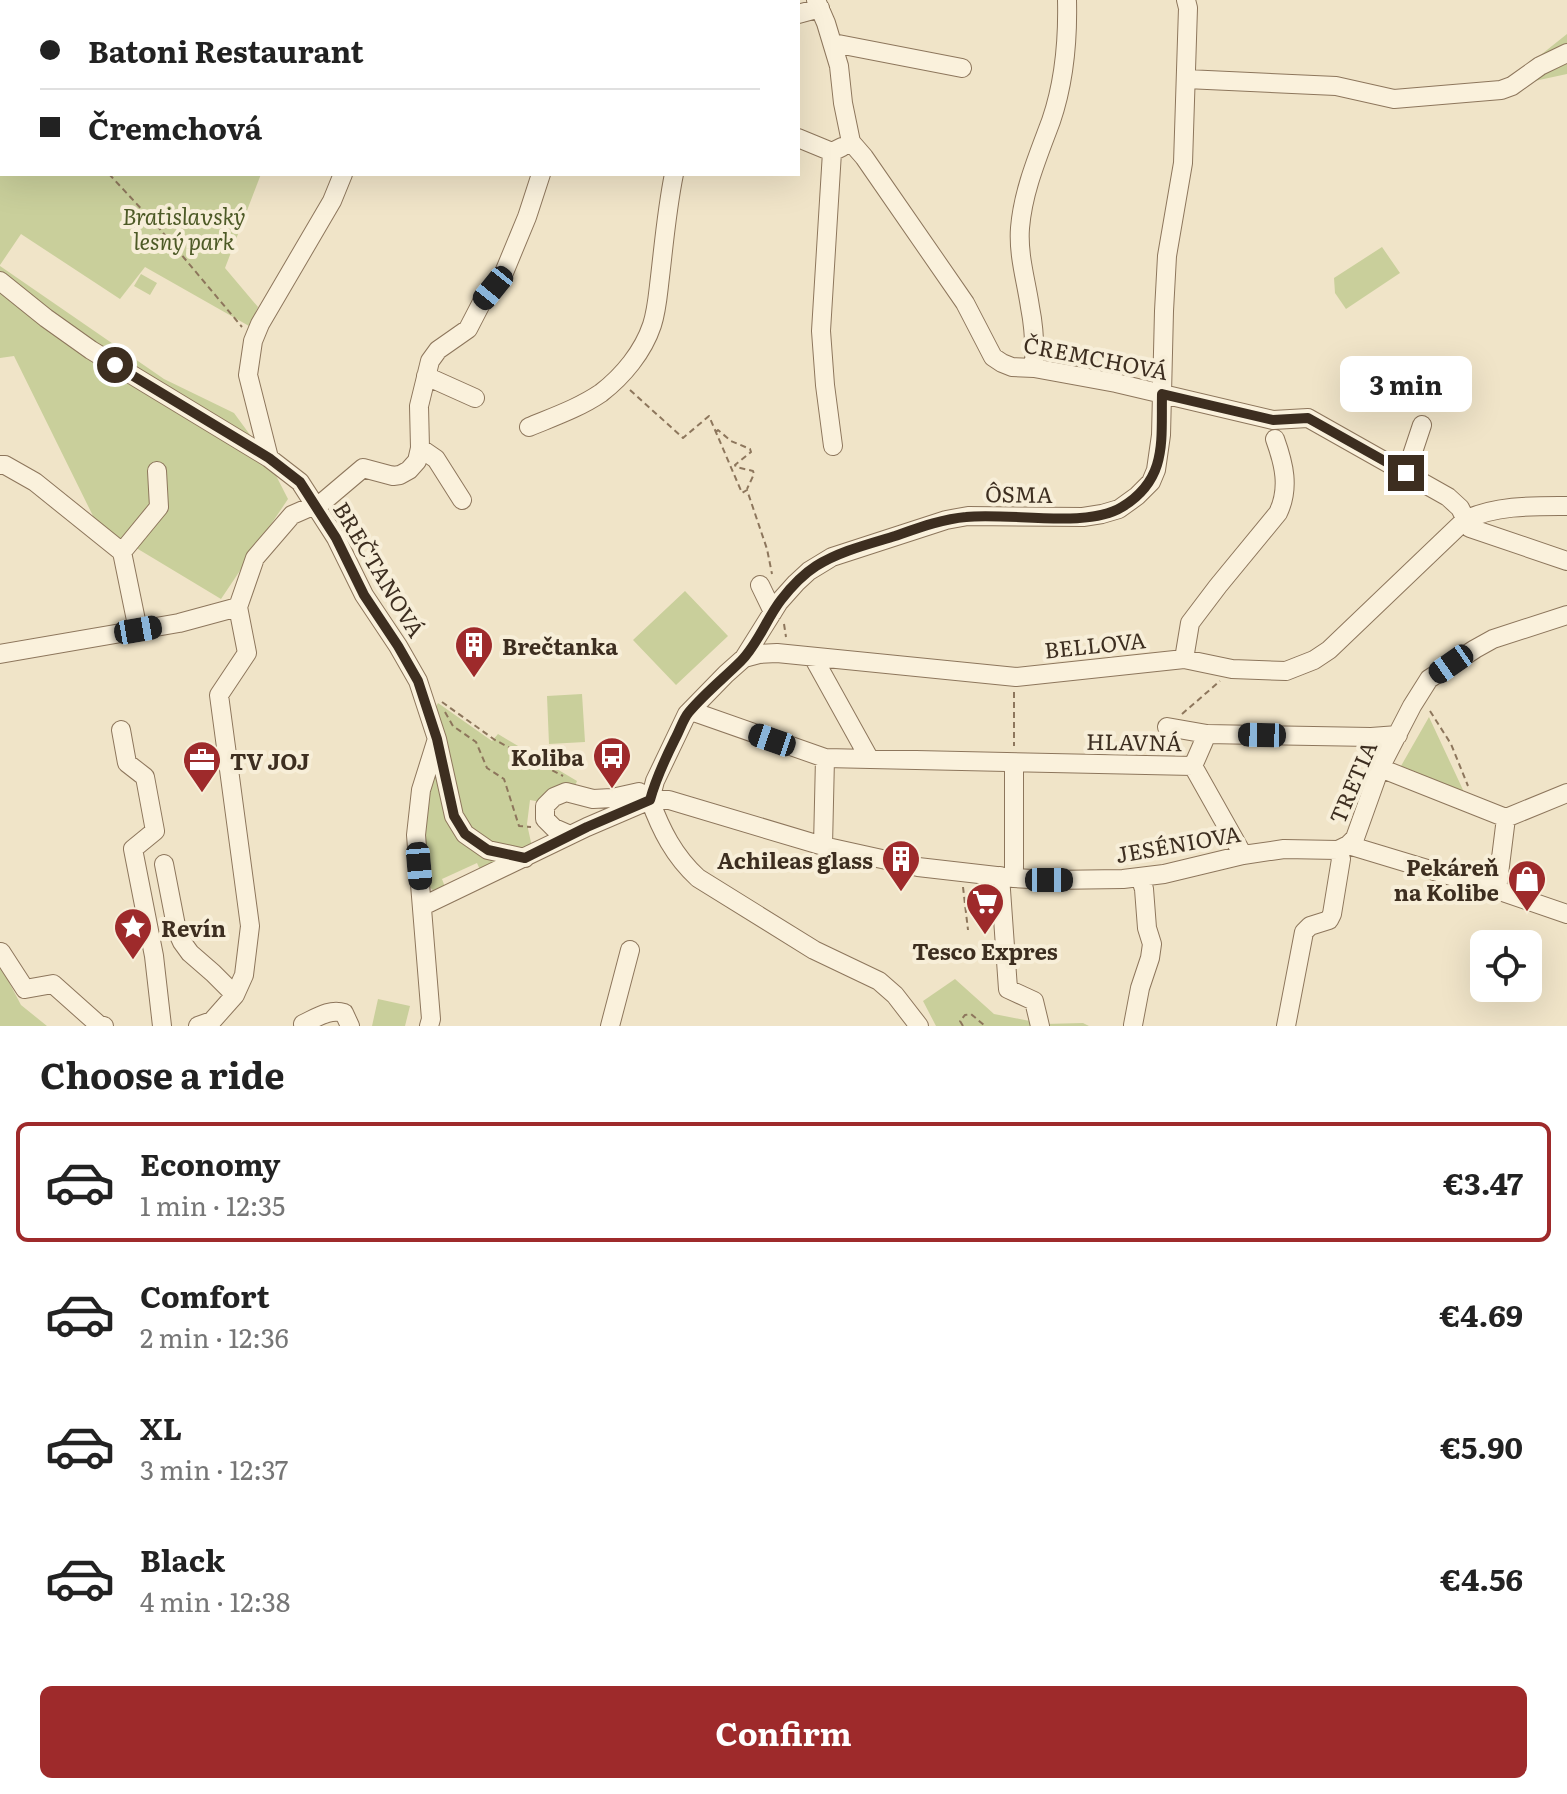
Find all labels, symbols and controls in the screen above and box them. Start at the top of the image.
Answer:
text: Batoni Restaurant [88,28,364,72]
text: Čremchová [88,105,262,149]
park label: Bratislavský lesný park [122,199,246,257]
car [469,262,517,314]
street label: ČREMCHOVÁ [1021,327,1171,387]
route start [97,347,133,383]
callout: 3 min [1340,357,1472,413]
text: 3 min [1369,364,1443,403]
route end [1388,455,1424,491]
street label: ÔSMA [985,476,1053,510]
street label: BREČTANOVÁ [326,495,434,643]
car [112,614,164,646]
street label: BELLOVA [1043,622,1147,666]
building icon: Brečtanka [453,624,495,679]
place label: Brečtanka [502,629,618,662]
car [1424,640,1478,688]
car [745,721,799,759]
car [1238,723,1286,747]
street label: HLAVNÁ [1086,724,1182,758]
bus stop icon: Koliba [591,735,633,790]
street label: TRETIA [1320,736,1384,828]
office icon: TV JOJ [181,739,223,794]
place label: Koliba [511,740,584,773]
place label: TV JOJ [230,744,310,777]
street label: JESÉNIOVA [1113,816,1243,870]
building icon: Achileas glass [880,838,922,893]
car [405,841,433,891]
place label: Achileas glass [717,843,873,876]
place label: Pekáreň na Kolibe [1394,850,1499,908]
shop icon: Pekáreň na Kolibe [1506,858,1548,913]
car [1025,868,1073,892]
supermarket icon: Tesco Expres [964,881,1006,936]
place icon: Revín [112,906,154,961]
place label: Revín [161,911,226,944]
map controls [1470,930,1542,1002]
button: locate [1470,930,1542,1002]
place label: Tesco Expres [912,934,1058,967]
text: Choose a ride [40,1047,285,1100]
text: Economy [140,1141,280,1185]
icon: car [44,1146,116,1218]
text: €3.47 [1443,1160,1523,1204]
text: 1 min · 12:35 [140,1185,285,1224]
text: Comfort [140,1273,270,1317]
icon: car [44,1278,116,1350]
text: €4.69 [1439,1292,1523,1336]
text: 2 min · 12:36 [140,1317,289,1356]
text: XL [140,1405,182,1449]
icon: car [44,1410,116,1482]
text: €5.90 [1440,1424,1523,1468]
text: 3 min · 12:37 [140,1449,288,1488]
text: Black [140,1537,225,1581]
icon: car [44,1542,116,1614]
text: €4.56 [1440,1556,1523,1600]
text: 4 min · 12:38 [140,1581,290,1620]
button: Confirm [40,1686,1527,1778]

